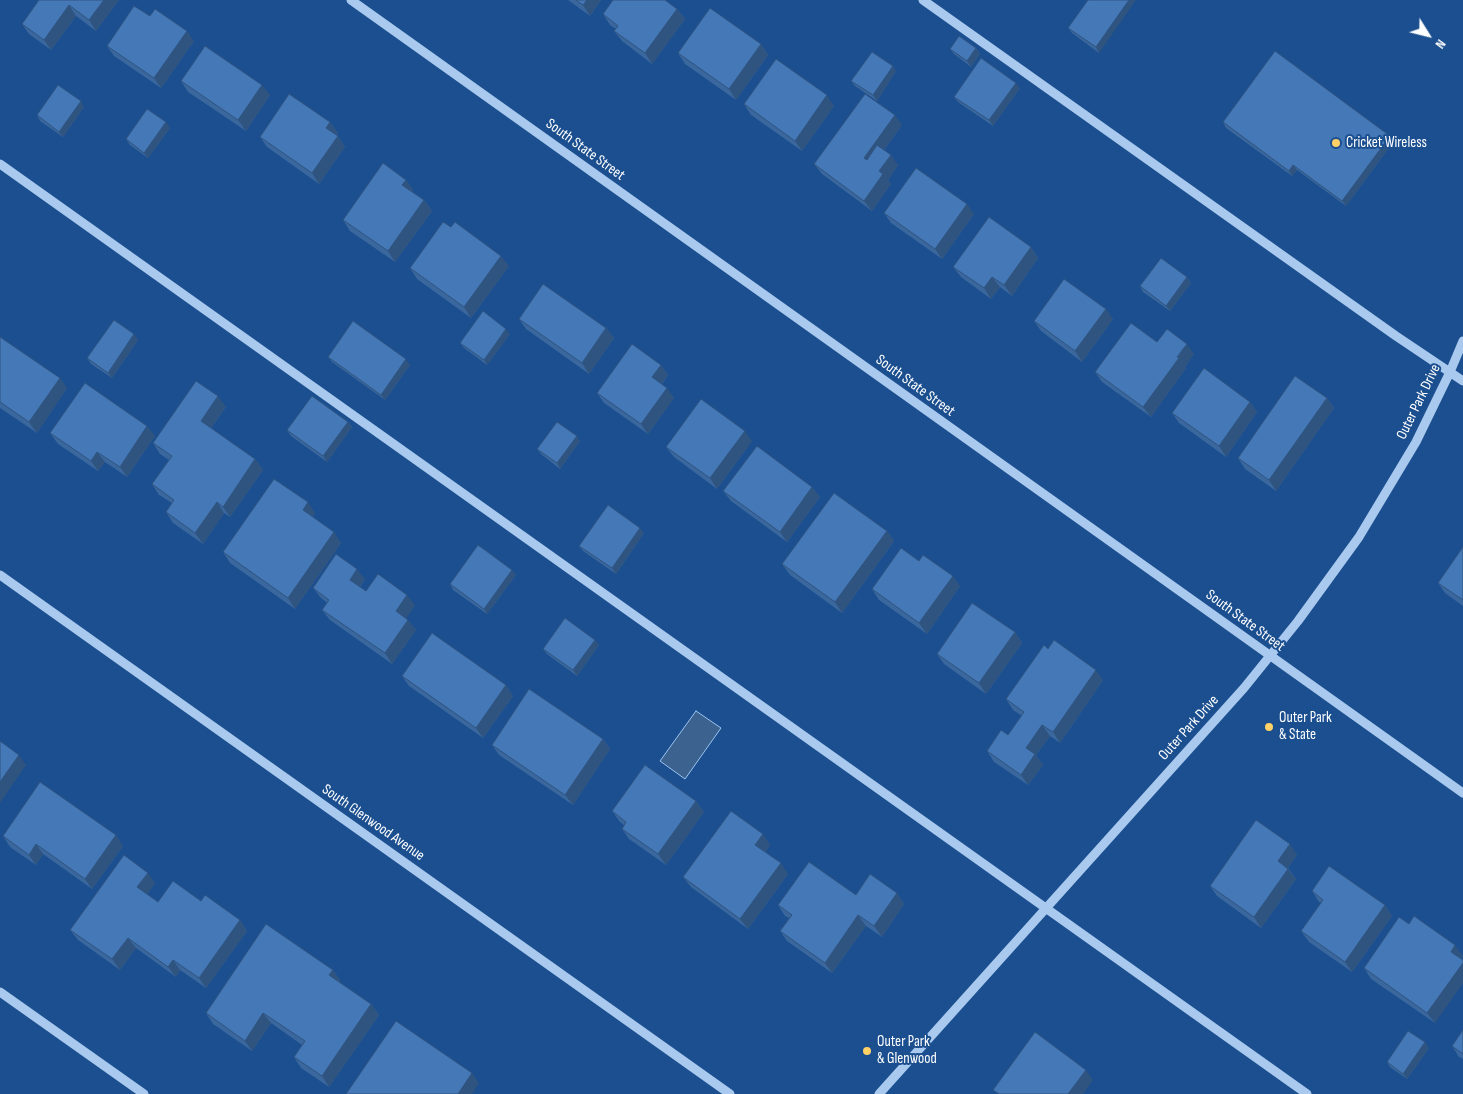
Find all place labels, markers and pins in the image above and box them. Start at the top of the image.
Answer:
place label: Cricket Wireless [1346,134,1427,152]
marker: Cricket Wireless [1330,137,1342,149]
place label: Outer Park & State [1279,709,1332,744]
marker: Outer Park & State [1263,721,1275,733]
place label: Outer Park & Glenwood [877,1033,937,1068]
marker: Outer Park & Glenwood [861,1045,873,1057]

